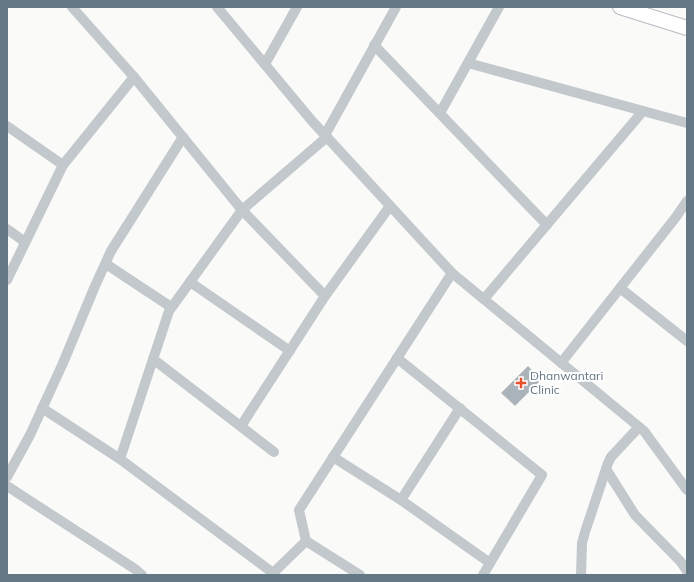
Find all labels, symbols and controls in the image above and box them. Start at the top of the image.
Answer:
place label: Dhanwantari Clinic [530,368,603,397]
marker: Dhanwantari Clinic [515,377,527,389]

